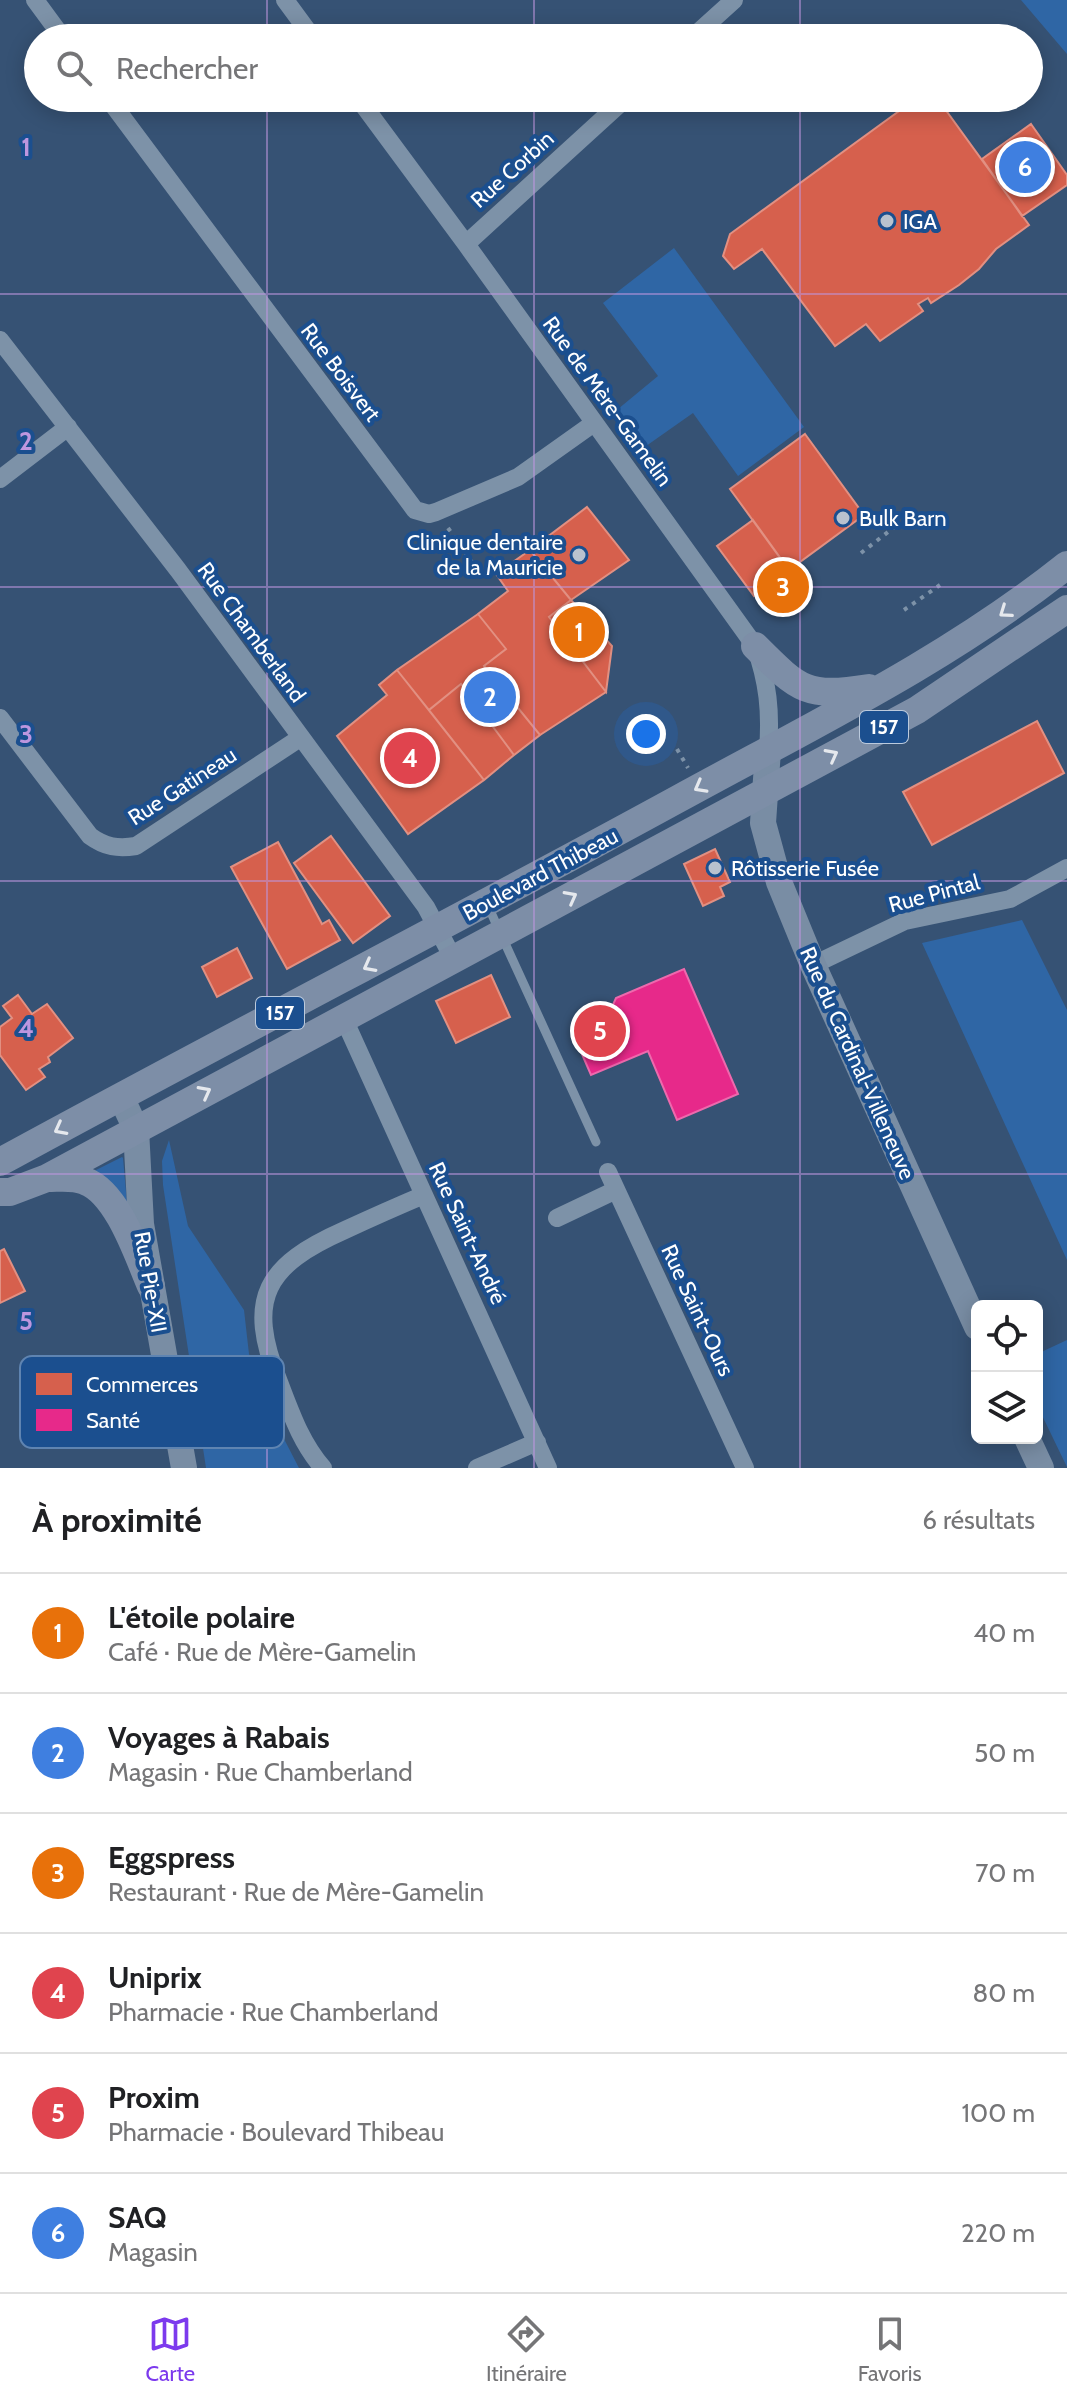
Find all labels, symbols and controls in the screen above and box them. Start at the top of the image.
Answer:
search box [24,24,1043,112]
icon: search [52,46,96,90]
text: Rechercher [116,50,258,87]
street label: Rue Corbin [465,125,559,214]
text: 1 [21,131,31,163]
pin: 6 [999,137,1051,197]
place label: IGA [903,208,937,235]
marker: IGA [878,212,896,230]
street label: Rue de Mère-Gamelin [537,311,678,491]
street label: Rue Boisvert [295,318,387,427]
text: 2 [19,425,33,457]
place label: Bulk Barn [859,505,947,532]
marker: Bulk Barn [834,509,852,527]
place label: Clinique dentaire de la Mauricie [406,529,563,581]
marker: Clinique dentaire de la Mauricie [570,546,588,564]
street label: Rue Chamberland [192,557,312,708]
pin: 3 [757,557,809,617]
pin: 1 [553,602,605,662]
one-way arrow [999,602,1013,617]
pin: 2 [464,667,516,727]
road number: 157 [860,711,908,743]
your location [626,714,666,754]
text: 3 [19,718,33,750]
pin: 4 [384,728,436,788]
street label: Rue Gatineau [123,741,241,831]
one-way arrow [824,749,838,765]
one-way arrow [694,777,708,793]
street label: Boulevard Thibeau [458,822,622,927]
place label: Rôtisserie Fusée [731,855,879,882]
marker: Rôtisserie Fusée [706,859,724,877]
street label: Rue Pintal [886,868,983,919]
one-way arrow [563,892,578,907]
street label: Rue du Cardinal-Villeneuve [794,943,921,1184]
one-way arrow [364,956,378,972]
road number: 157 [256,997,304,1029]
pin: 5 [574,1001,626,1061]
text: 4 [18,1012,34,1044]
one-way arrow [197,1087,211,1102]
one-way arrow [54,1120,69,1135]
street label: Rue Saint-André [423,1158,512,1309]
street label: Rue Pie-XII [128,1229,173,1335]
street label: Rue Saint-Ours [655,1240,740,1380]
map controls [971,1300,1043,1444]
button: locate [971,1300,1043,1372]
text: 5 [19,1305,33,1337]
legend [20,1356,284,1448]
text: Commerces [86,1371,198,1398]
button: layers [971,1372,1043,1444]
text: Santé [86,1407,140,1434]
text: À proximité [32,1499,202,1541]
text: 6 résultats [922,1504,1035,1536]
text: L'étoile polaire [108,1599,295,1636]
text: 1 [53,1617,63,1649]
text: 40 m [973,1617,1035,1649]
text: Café · Rue de Mère-Gamelin [108,1636,416,1668]
text: Voyages à Rabais [108,1719,330,1756]
text: 2 [51,1737,65,1769]
text: 50 m [974,1737,1035,1769]
text: Magasin · Rue Chamberland [108,1756,413,1788]
text: Eggspress [108,1839,235,1876]
text: 3 [51,1857,65,1889]
text: 70 m [975,1857,1035,1889]
text: Restaurant · Rue de Mère-Gamelin [108,1876,484,1908]
text: Uniprix [108,1959,202,1996]
text: 4 [50,1977,66,2009]
text: 80 m [972,1977,1035,2009]
text: Pharmacie · Rue Chamberland [108,1996,438,2028]
text: Proxim [108,2079,200,2116]
text: 5 [51,2097,65,2129]
text: 100 m [962,2097,1035,2129]
text: Pharmacie · Boulevard Thibeau [108,2116,444,2148]
text: SAQ [108,2199,167,2236]
text: 6 [51,2217,65,2249]
text: 220 m [961,2217,1035,2249]
text: Magasin [108,2236,198,2268]
tab: Carte [145,2312,195,2387]
tab: Itinéraire [486,2312,567,2387]
tab: Favoris [858,2312,922,2387]

